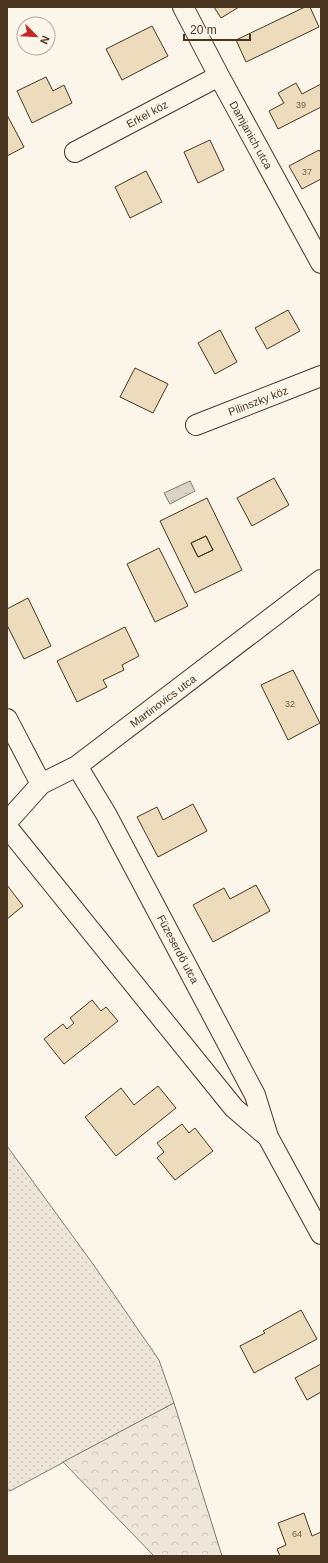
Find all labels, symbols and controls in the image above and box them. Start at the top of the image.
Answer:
north arrow [16,16,56,56]
scale bar [184,16,250,42]
text: 20 m [190,23,217,37]
text: N [38,34,52,46]
street label: Erkel köz [124,98,170,130]
street label: Damjanich utca [227,99,275,172]
house number: 39 [296,100,306,110]
house number: 37 [302,167,312,177]
street label: Pilinszky köz [226,384,290,418]
street label: Martinovics utca [128,672,199,730]
house number: 32 [285,699,295,709]
street label: Füzeserdő utca [155,913,202,986]
house number: 64 [292,1529,302,1539]

